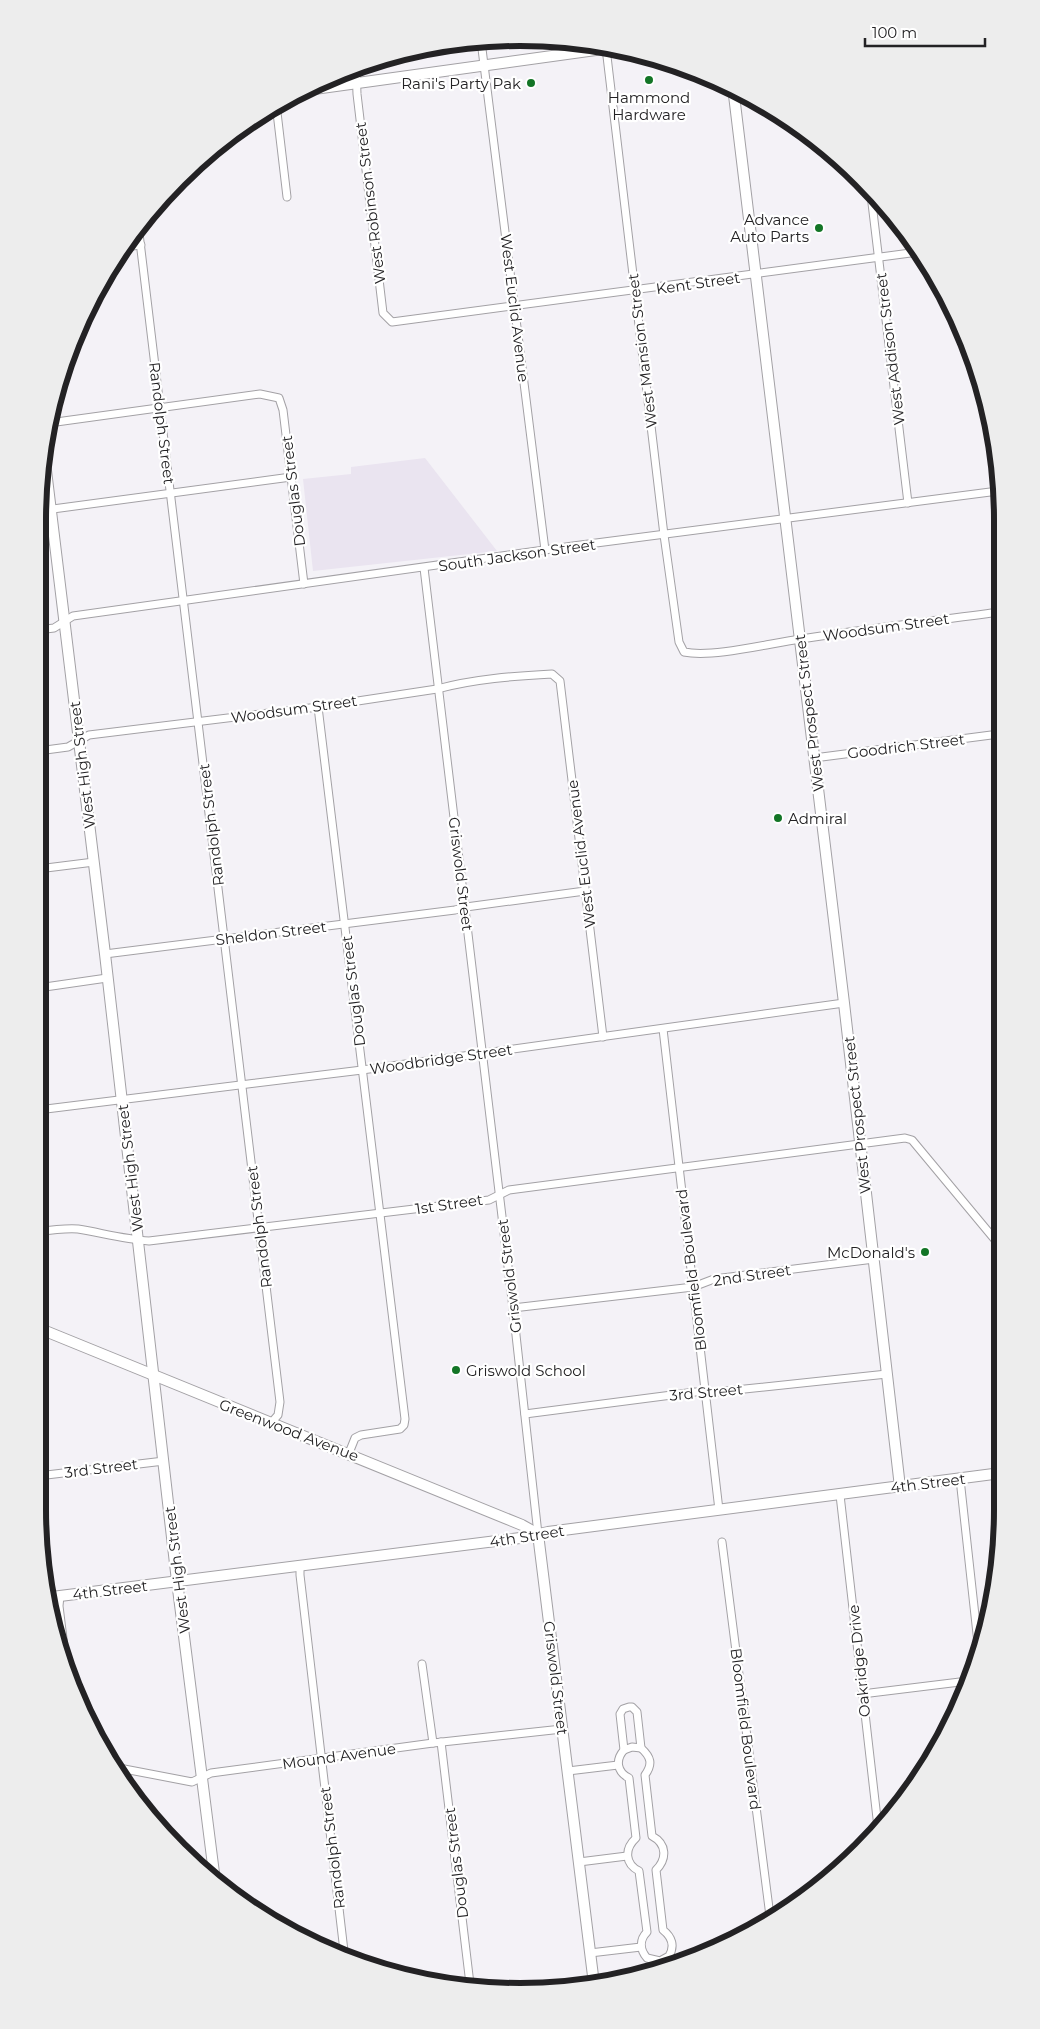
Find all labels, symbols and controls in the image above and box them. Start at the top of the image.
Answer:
scale bar [865,15,985,47]
text: 100 m [872,23,917,42]
place label: Rani's Party Pak [401,74,521,93]
marker: Hammond Hardware [643,74,655,86]
marker: Rani's Party Pak [525,77,537,89]
place label: Hammond Hardware [608,88,690,124]
street label: West Robinson Street [351,121,389,285]
place label: Advance Auto Parts [730,210,809,246]
marker: Advance Auto Parts [813,222,825,234]
street label: West Euclid Avenue [496,233,534,383]
street label: Kent Street [655,268,741,298]
street label: West Addison Street [871,272,909,426]
street label: West Mansion Street [623,273,661,429]
street label: Randolph Street [145,361,179,485]
street label: Douglas Street [277,434,309,548]
street label: South Jackson Street [437,535,597,575]
street label: Woodsum Street [822,609,950,645]
street label: West Prospect Street [790,633,828,793]
street label: Woodsum Street [230,691,358,727]
street label: West High Street [65,700,99,830]
street label: Goodrich Street [846,729,966,763]
street label: Randolph Street [194,763,228,887]
street label: West Euclid Avenue [562,779,600,929]
place label: Admiral [788,809,847,828]
marker: Admiral [772,812,784,824]
street label: Griswold Street [445,816,477,932]
street label: Sheldon Street [215,917,327,949]
street label: Douglas Street [337,934,369,1048]
street label: West Prospect Street [839,1035,875,1195]
street label: Woodbridge Street [369,1040,513,1078]
street label: West High Street [113,1103,147,1233]
street label: Randolph Street [242,1165,276,1289]
street label: Bloomfield Boulevard [672,1188,710,1352]
street label: 1st Street [414,1190,484,1218]
street label: Griswold Street [493,1218,525,1334]
place label: McDonald's [827,1243,915,1262]
marker: McDonald's [919,1246,931,1258]
street label: 2nd Street [712,1260,792,1290]
place label: Griswold School [466,1361,586,1380]
marker: Griswold School [450,1364,462,1376]
street label: 3rd Street [668,1379,744,1405]
street label: Greenwood Avenue [217,1395,361,1465]
street label: 3rd Street [63,1454,139,1482]
street label: 4th Street [889,1469,967,1497]
street label: West High Street [160,1505,194,1635]
street label: 4th Street [488,1521,566,1551]
street label: 4th Street [71,1576,149,1604]
street label: Oakridge Drive [844,1604,874,1718]
street label: Griswold Street [540,1620,572,1736]
street label: Bloomfield Boulevard [727,1647,765,1811]
street label: Mound Avenue [281,1739,397,1773]
street label: Randolph Street [315,1786,349,1910]
street label: Douglas Street [440,1806,472,1920]

